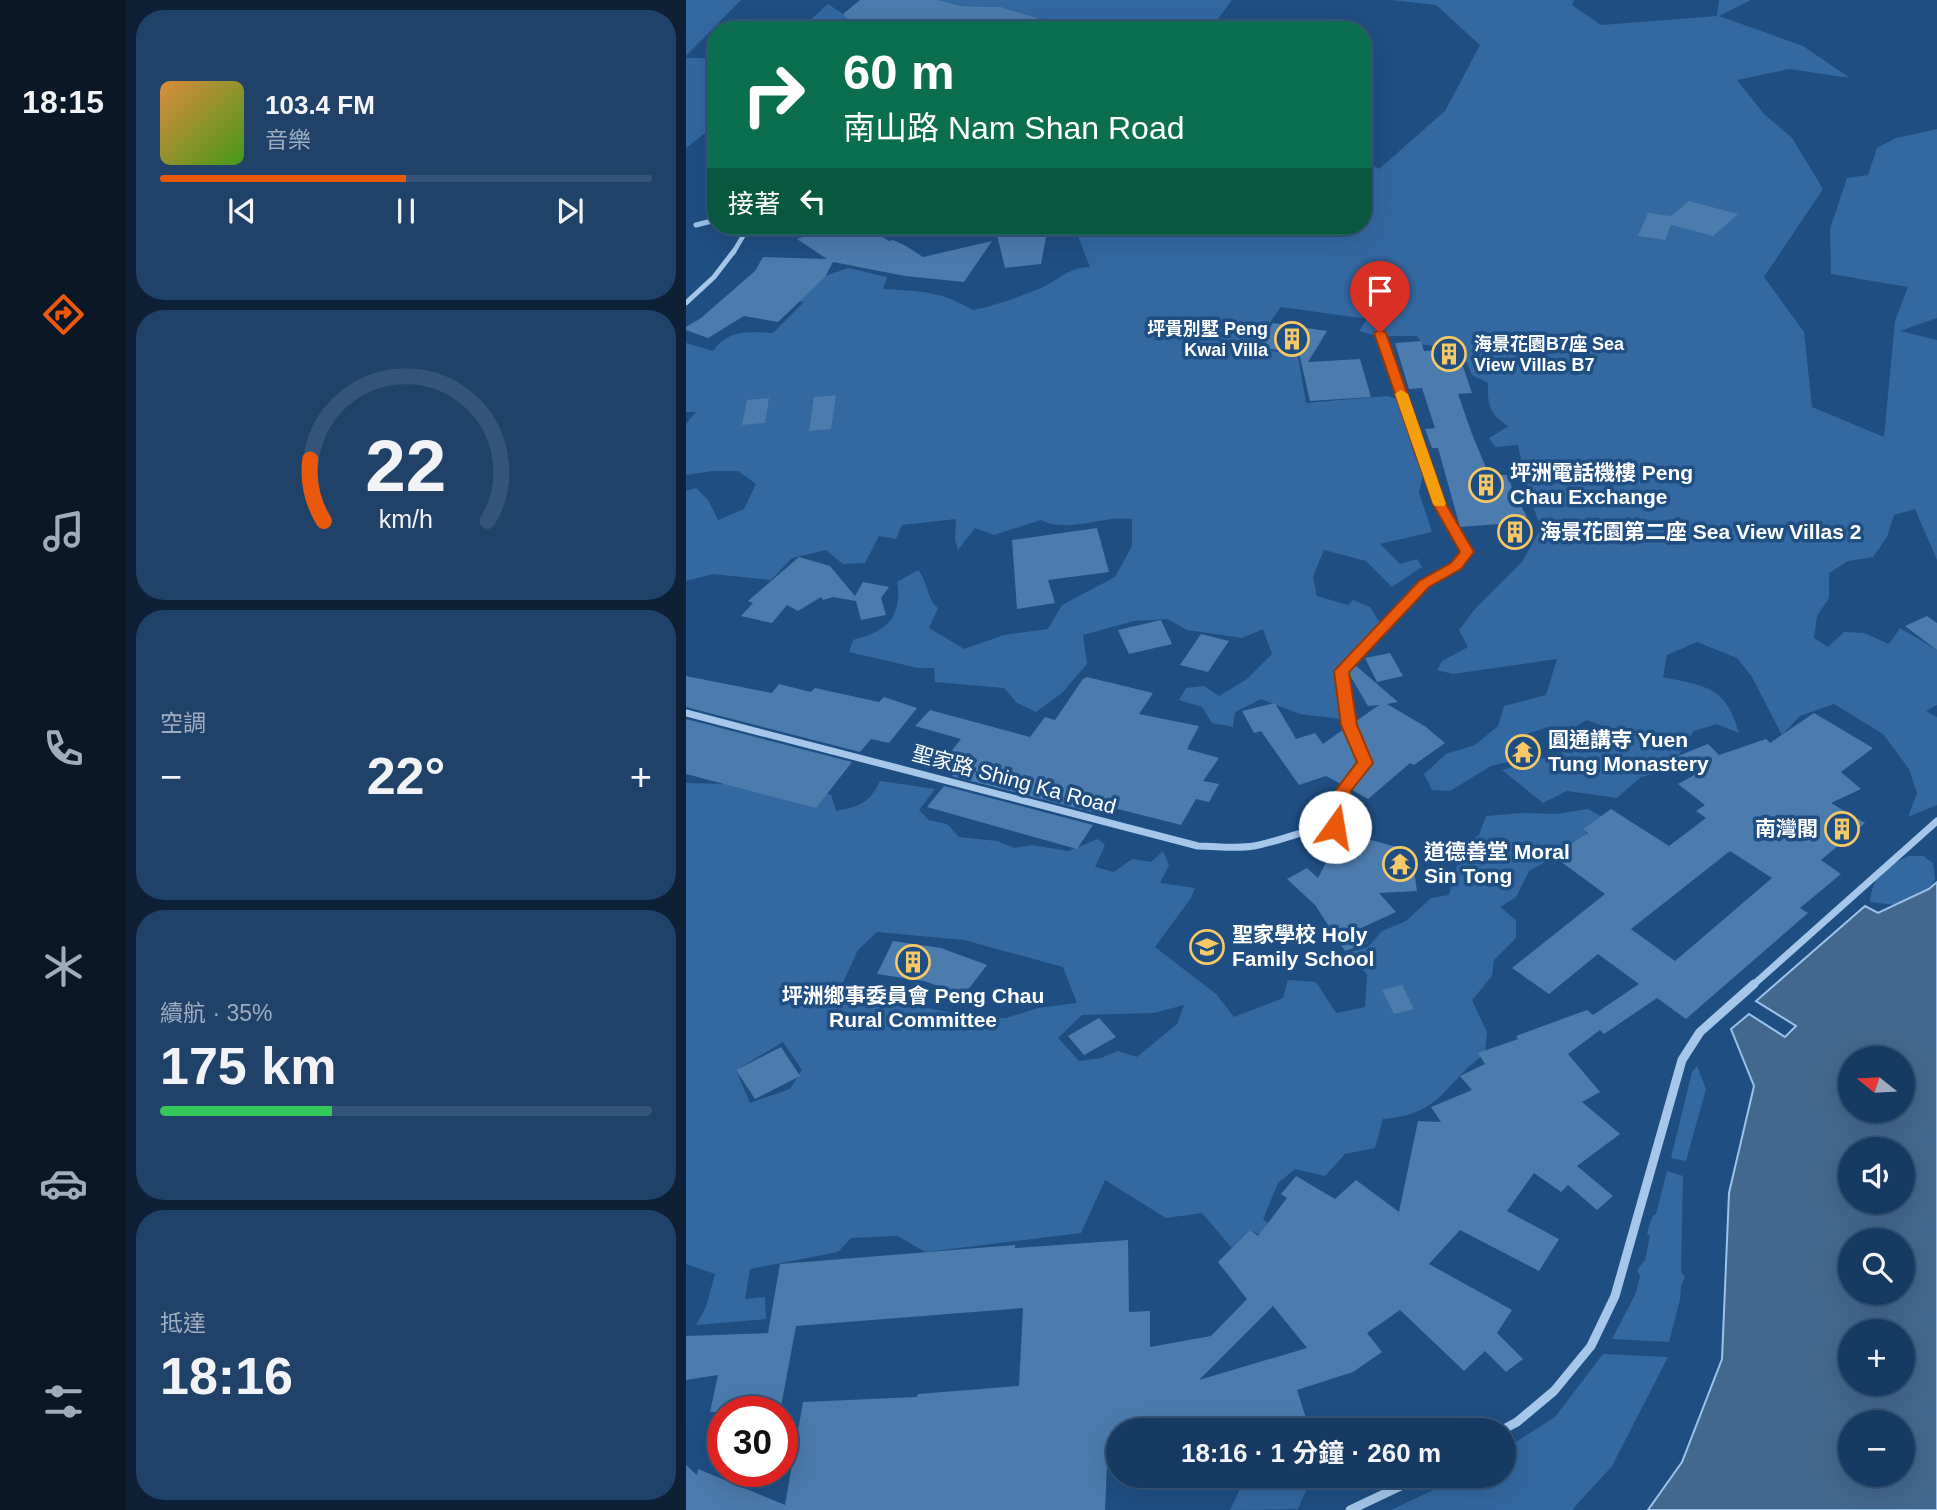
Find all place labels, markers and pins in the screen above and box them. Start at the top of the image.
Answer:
pin [1350,261,1410,333]
place label: 坪貴別墅 Peng Kwai Villa [1147,319,1269,360]
building icon: 坪貴別墅 Peng Kwai Villa [1273,320,1311,358]
place label: 海景花園B7座 Sea View Villas B7 [1474,334,1625,375]
building icon: 海景花園B7座 Sea View Villas B7 [1430,335,1468,373]
place label: 坪洲電話機樓 Peng Chau Exchange [1510,461,1693,508]
building icon: 坪洲電話機樓 Peng Chau Exchange [1467,466,1505,504]
building icon: 海景花園第二座 Sea View Villas 2 [1496,513,1534,551]
place label: 海景花園第二座 Sea View Villas 2 [1540,520,1861,543]
place label: 圓通講寺 Yuen Tung Monastery [1548,728,1709,775]
temple icon: 圓通講寺 Yuen Tung Monastery [1504,733,1542,771]
building icon: 南灣閣 [1823,810,1861,848]
place label: 南灣閣 [1755,817,1818,840]
place label: 道德善堂 Moral Sin Tong [1424,840,1570,887]
temple icon: 道德善堂 Moral Sin Tong [1381,845,1419,883]
place label: 聖家學校 Holy Family School [1232,923,1374,970]
school or university icon: 聖家學校 Holy Family School [1188,928,1226,966]
building icon: 坪洲鄉事委員會 Peng Chau Rural Committee [894,943,932,981]
place label: 坪洲鄉事委員會 Peng Chau Rural Committee [782,984,1044,1031]

